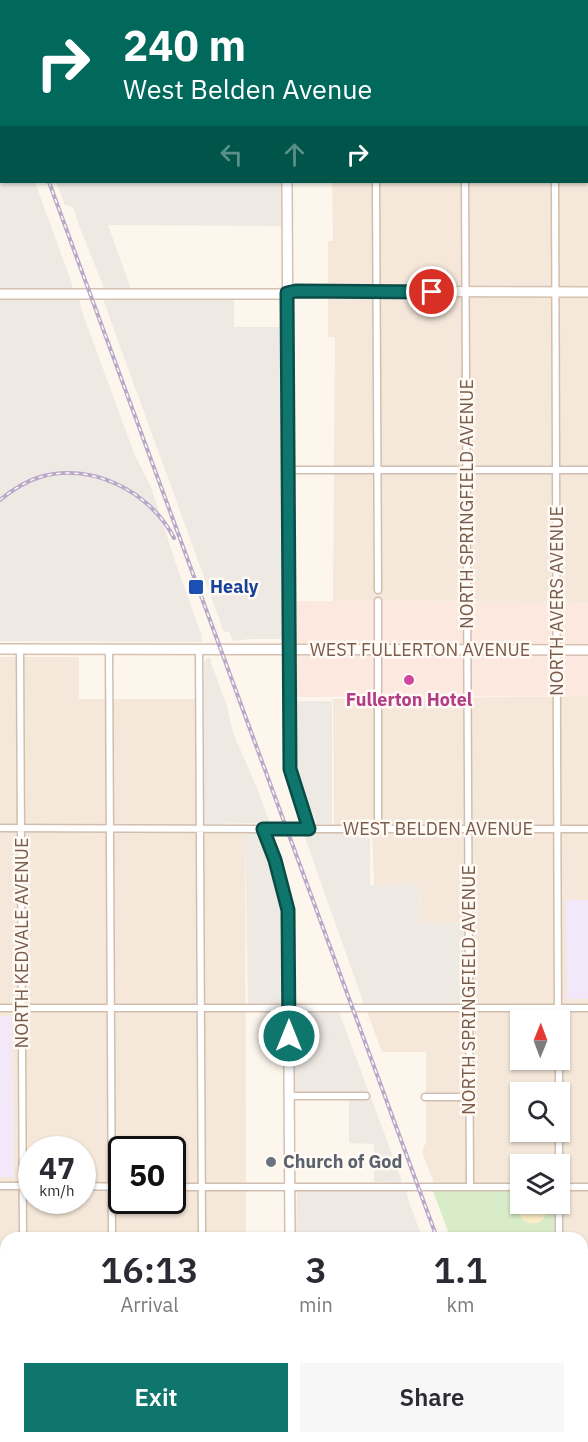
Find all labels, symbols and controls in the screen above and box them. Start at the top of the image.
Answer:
text: 240 m [123,18,246,73]
icon: right [24,24,102,102]
text: West Belden Avenue [123,71,372,106]
icon: left [215,138,248,171]
icon: ahead [278,138,311,171]
icon: right [341,138,374,171]
pin [406,266,457,317]
icon: arrive [415,275,448,308]
street label: NORTH SPRINGFIELD AVENUE [455,379,478,629]
street label: NORTH AVERS AVENUE [545,506,568,696]
place label: Healy [210,575,259,598]
marker: Healy [187,578,205,596]
street label: WEST FULLERTON AVENUE [310,638,530,661]
marker: Fullerton Hotel [402,673,416,687]
place label: Fullerton Hotel [346,688,473,711]
street label: WEST BELDEN AVENUE [343,817,533,840]
street label: NORTH KEDVALE AVENUE [10,838,33,1048]
street label: NORTH SPRINGFIELD AVENUE [457,865,480,1115]
position arrow [257,1004,321,1068]
north arrow [510,1010,570,1070]
map controls [510,1010,570,1214]
button: search [510,1082,570,1142]
speed limit sign: 50 [108,1136,186,1214]
text: 47 [39,1148,75,1187]
place label: Church of God [283,1150,402,1173]
button: layers [510,1154,570,1214]
marker: Church of God [264,1155,278,1169]
text: km/h [39,1181,75,1200]
text: 16:13 [101,1246,198,1293]
text: 3 [305,1246,327,1293]
text: 1.1 [433,1246,487,1293]
text: Arrival [120,1291,179,1318]
text: min [299,1291,333,1318]
text: km [446,1291,474,1318]
button: Exit [24,1363,288,1432]
button: Share [300,1363,564,1432]

